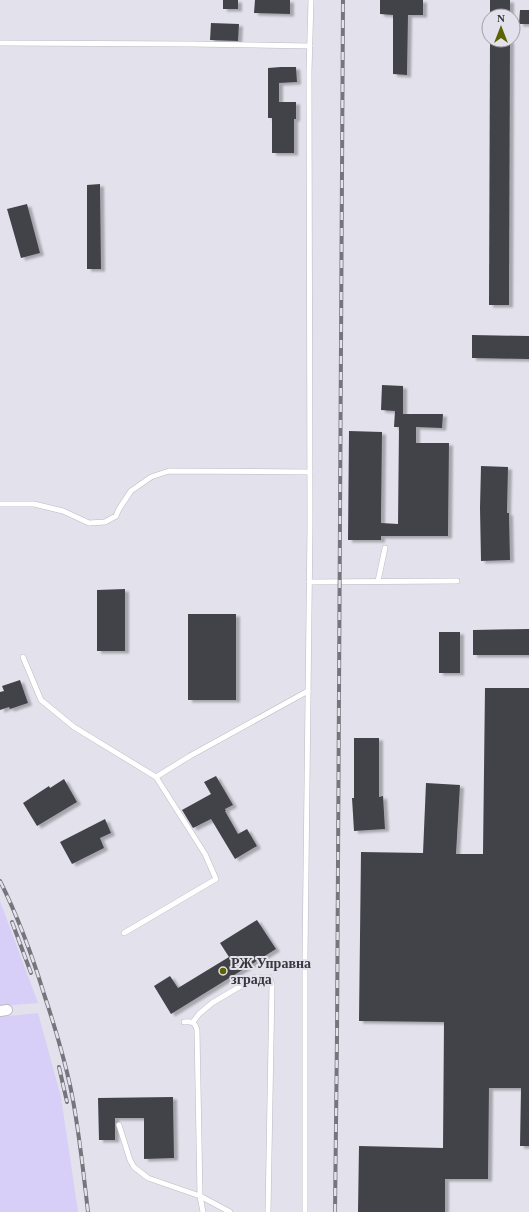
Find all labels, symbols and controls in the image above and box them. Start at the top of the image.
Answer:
north arrow [481,8,521,48]
text: N [497,12,505,24]
place label: РЖ Управна зграда [231,956,311,987]
marker: РЖ Управна зграда [218,966,228,976]

